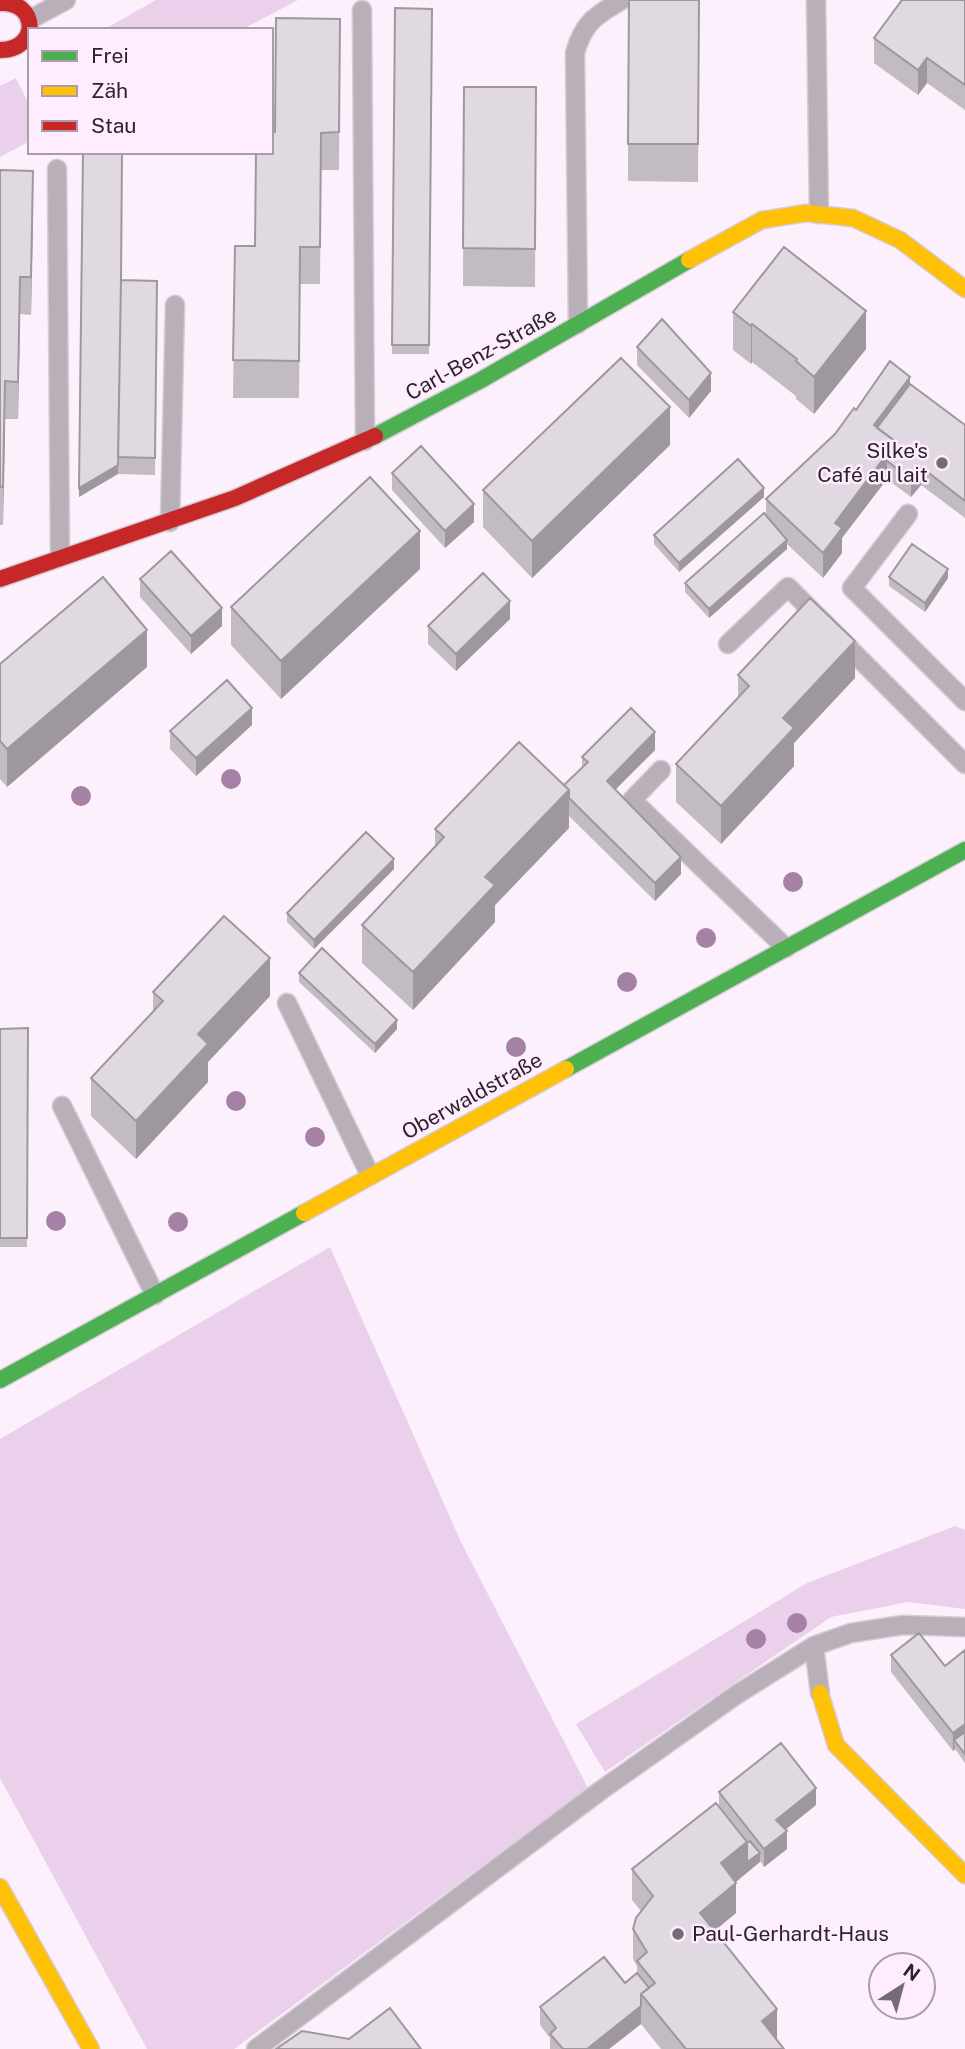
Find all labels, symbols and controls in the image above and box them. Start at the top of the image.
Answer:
legend [28,28,273,154]
text: Frei [91,43,129,68]
text: Zäh [91,78,128,103]
text: Stau [91,113,137,138]
street label: Carl-Benz-Straße [401,302,561,405]
place label: Silke's Café au lait [817,438,928,487]
marker: Silke's Café au lait [934,455,950,471]
street label: Oberwaldstraße [397,1047,546,1144]
place label: Paul-Gerhardt-Haus [692,1921,889,1946]
marker: Paul-Gerhardt-Haus [670,1926,686,1942]
north arrow [867,1951,937,2021]
text: N [900,1959,924,1986]

